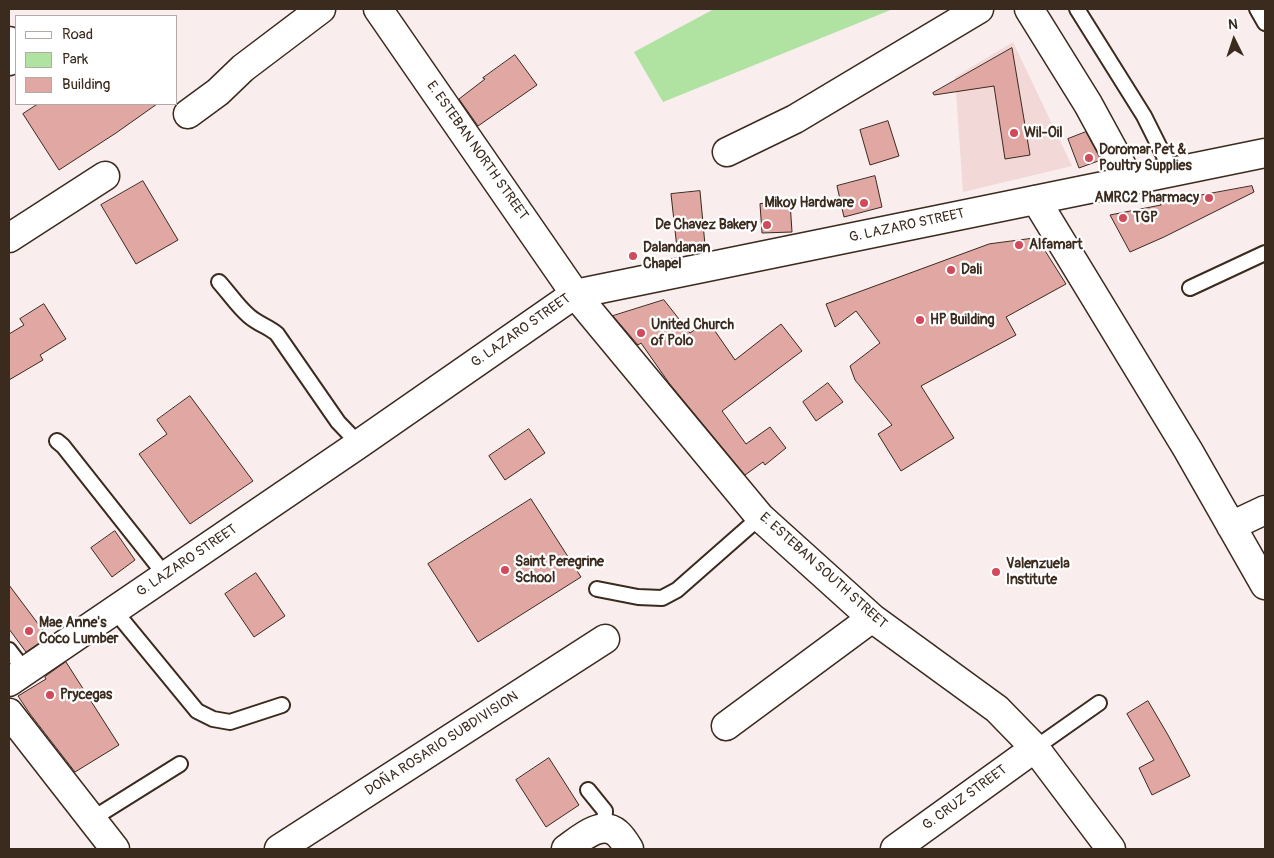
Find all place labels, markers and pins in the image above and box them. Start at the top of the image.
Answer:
place label: Wil-Oil [1024,125,1062,141]
marker: Wil-Oil [1008,127,1020,139]
place label: Doromar Pet & Poultry Supplies [1099,142,1192,174]
marker: Doromar Pet & Poultry Supplies [1083,152,1095,164]
place label: AMRC2 Pharmacy [1094,190,1199,206]
marker: AMRC2 Pharmacy [1203,192,1215,204]
place label: Mikoy Hardware [765,195,854,211]
marker: Mikoy Hardware [858,197,870,209]
place label: TGP [1133,210,1158,226]
marker: TGP [1117,212,1129,224]
place label: De Chavez Bakery [655,217,757,233]
marker: De Chavez Bakery [761,219,773,231]
place label: Alfamart [1029,237,1083,253]
marker: Alfamart [1013,239,1025,251]
place label: Dalandanan Chapel [643,240,711,272]
marker: Dalandanan Chapel [627,250,639,262]
place label: Dali [961,262,982,278]
marker: Dali [945,264,957,276]
place label: HP Building [930,312,995,328]
marker: HP Building [914,314,926,326]
place label: United Church of Polo [651,317,734,350]
marker: United Church of Polo [635,327,647,339]
place label: Saint Peregrine School [515,554,604,586]
place label: Valenzuela Institute [1006,556,1070,588]
marker: Saint Peregrine School [499,564,511,576]
marker: Valenzuela Institute [990,566,1002,578]
place label: Mae Anne's Coco Lumber [39,615,119,648]
marker: Mae Anne's Coco Lumber [23,625,35,637]
place label: Prycegas [60,687,112,703]
marker: Prycegas [44,689,56,701]

